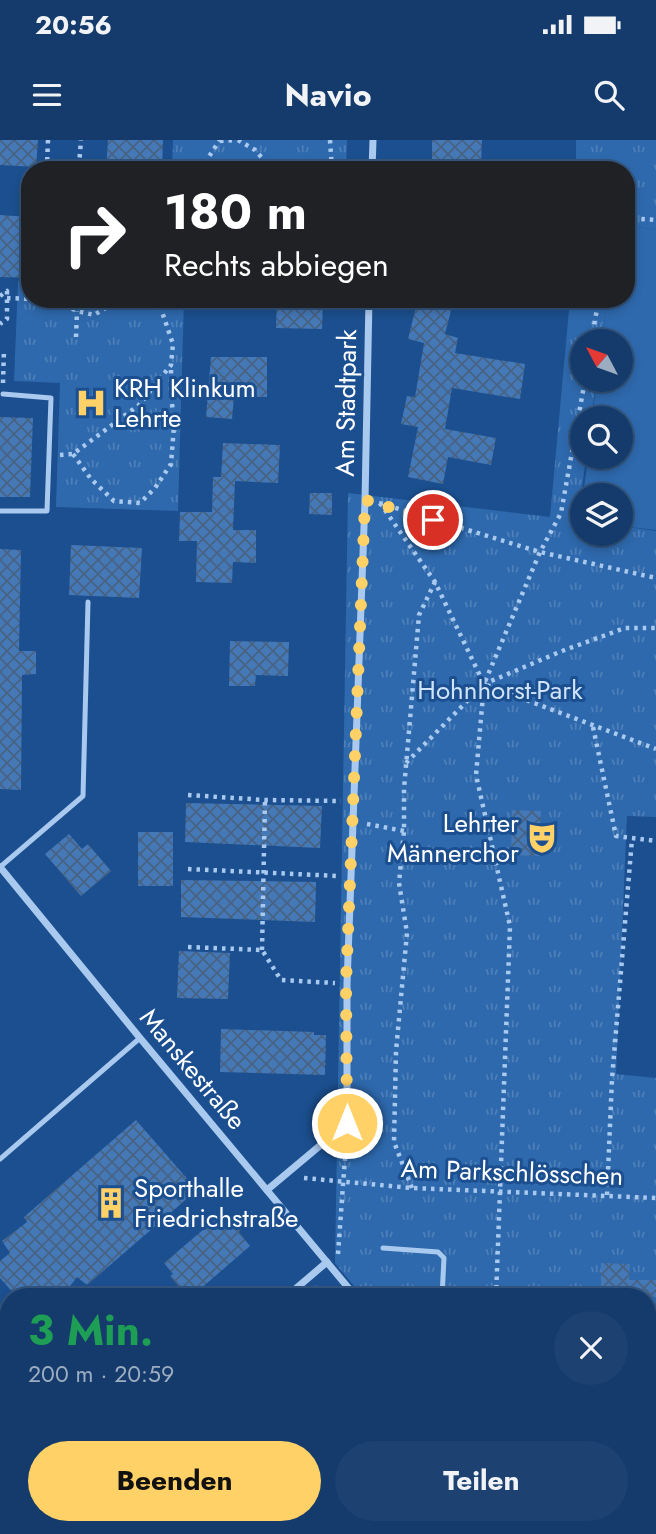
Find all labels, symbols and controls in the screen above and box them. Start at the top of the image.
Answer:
text: 20:56 [35,6,112,44]
text: Navio [284,72,372,118]
icon: menu [28,76,66,114]
icon: search [590,76,628,114]
text: 180 m [164,177,307,247]
icon: right [49,189,140,280]
text: Rechts abbiegen [164,242,389,288]
street label: Am Stadtpark [326,329,366,477]
north arrow [570,329,634,392]
map controls [570,329,633,546]
place label: KRH Klinkum Lehrte [114,369,256,437]
hospital icon: KRH Klinkum Lehrte [74,386,108,420]
button: search [570,406,633,469]
button: layers [570,483,633,546]
pin [403,490,463,550]
icon: arrive [414,501,452,539]
park label: Hohnhorst-Park [417,671,583,709]
place label: Lehrter Männerchor [387,804,519,872]
theatre icon: Lehrter Männerchor [525,821,559,855]
street label: Manskestraße [131,1000,255,1138]
position arrow [310,1086,384,1160]
street label: Am Parkschlösschen [400,1149,624,1195]
place label: Sporthalle Friedrichstraße [134,1169,298,1237]
building icon: Sporthalle Friedrichstraße [94,1186,128,1220]
text: 3 Min. [28,1300,153,1361]
button: close [554,1311,628,1385]
text: 200 m · 20:59 [28,1357,174,1391]
button: Beenden [28,1441,321,1521]
button: Teilen [335,1441,628,1521]

